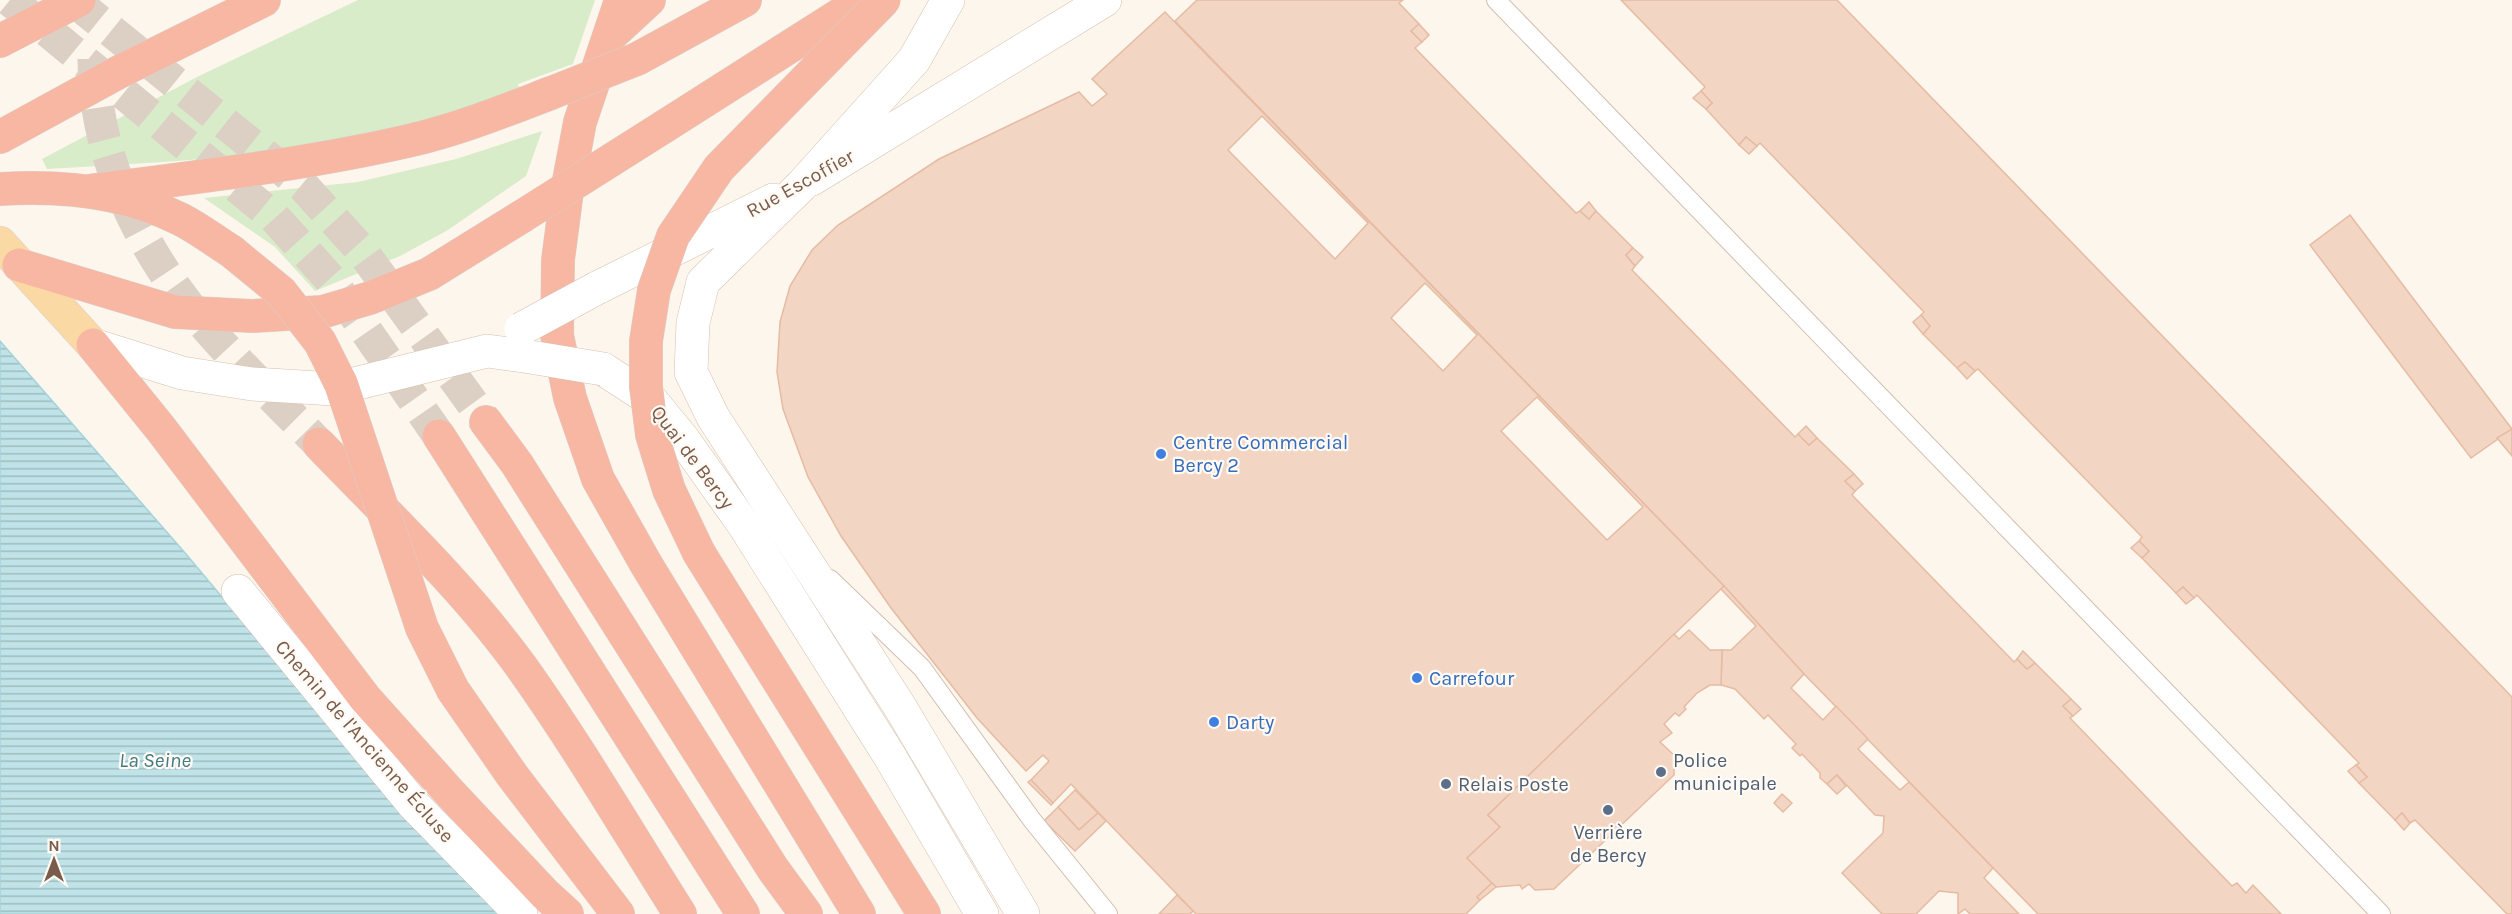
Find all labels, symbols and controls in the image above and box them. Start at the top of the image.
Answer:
street label: Rue Escoffier [742,144,859,222]
street label: Quai de Bercy [646,401,739,513]
place label: Centre Commercial Bercy 2 [1173,431,1348,477]
marker: Centre Commercial Bercy 2 [1154,447,1168,461]
street label: Chemin de l'Ancienne Écluse [270,635,460,847]
place label: Carrefour [1429,667,1515,690]
marker: Carrefour [1410,671,1424,685]
place label: Darty [1226,711,1274,734]
marker: Darty [1207,715,1221,729]
water label: La Seine [119,748,191,772]
place label: Police municipale [1673,749,1777,795]
marker: Police municipale [1654,765,1668,779]
place label: Relais Poste [1458,773,1569,796]
marker: Relais Poste [1439,777,1453,791]
marker: Verrière de Bercy [1601,803,1615,817]
place label: Verrière de Bercy [1570,821,1646,867]
north arrow [24,830,84,890]
text: N [48,836,60,855]

